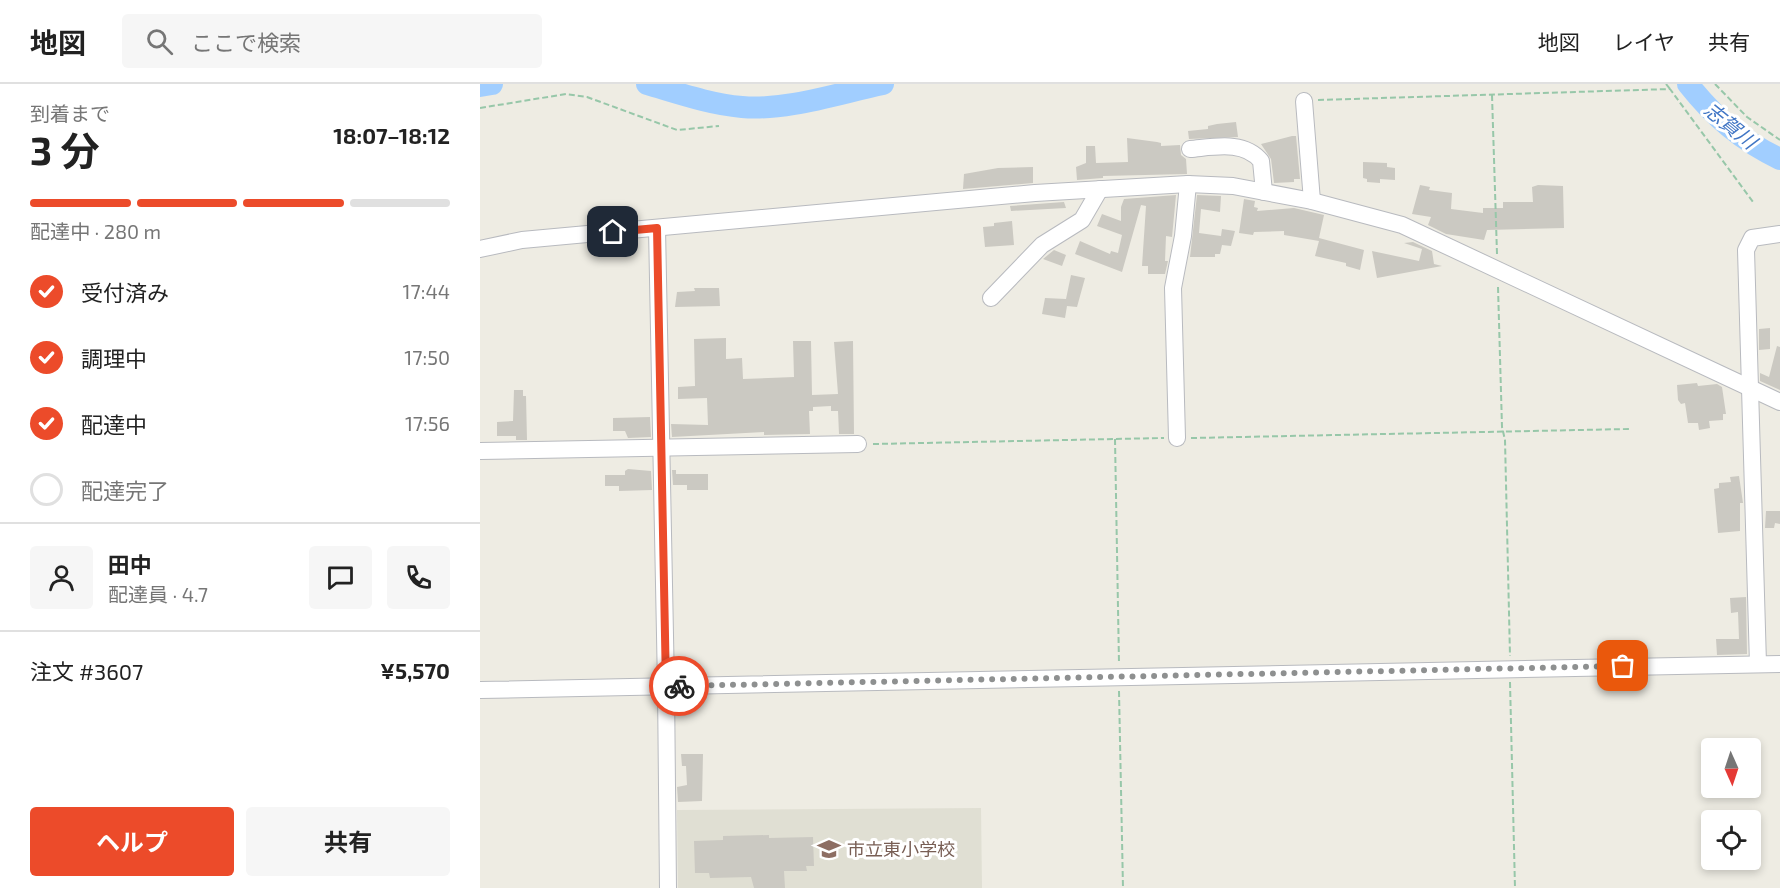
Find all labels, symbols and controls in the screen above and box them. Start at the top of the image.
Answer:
search box [122,14,542,68]
text: 地図 [30,25,86,59]
icon: search [143,25,176,58]
text: ここで検索 [191,29,301,55]
text: 地図 [1538,29,1580,54]
text: レイヤ [1613,29,1675,54]
text: 共有 [1708,29,1750,54]
water label: 志賀川 [1700,97,1763,154]
text: 到着まで [30,101,110,125]
text: 18:07–18:12 [333,122,450,148]
text: 3 分 [30,126,100,173]
pin [587,206,638,257]
icon: home [596,215,629,248]
text: 配達中 · 280 m [30,219,161,243]
icon: check [30,275,63,308]
text: 受付済み [81,279,169,305]
text: 17:44 [402,279,450,303]
icon: check [30,341,63,374]
text: 調理中 [81,345,147,371]
text: 17:50 [404,345,450,369]
icon: check [30,407,63,440]
text: 配達中 [81,411,147,437]
text: 17:56 [405,411,450,435]
text: 配達完了 [81,477,169,503]
button: person [30,546,93,609]
button: chat [309,546,372,609]
button: phone [387,546,450,609]
text: 田中 [108,551,152,577]
text: 配達員 · 4.7 [108,582,208,606]
pin [1597,640,1648,691]
icon: bag [1606,649,1639,682]
courier [649,656,709,716]
text: ¥5,570 [380,657,450,683]
text: 注文 #3607 [30,658,143,684]
icon: bike [663,670,696,703]
north arrow [1701,738,1761,798]
map controls [1701,738,1761,870]
button: ヘルプ [30,807,234,876]
button: 共有 [246,807,450,876]
button: locate [1701,810,1761,870]
school or university icon: 市立東小学校 [816,836,842,862]
place label: 市立東小学校 [847,838,955,860]

